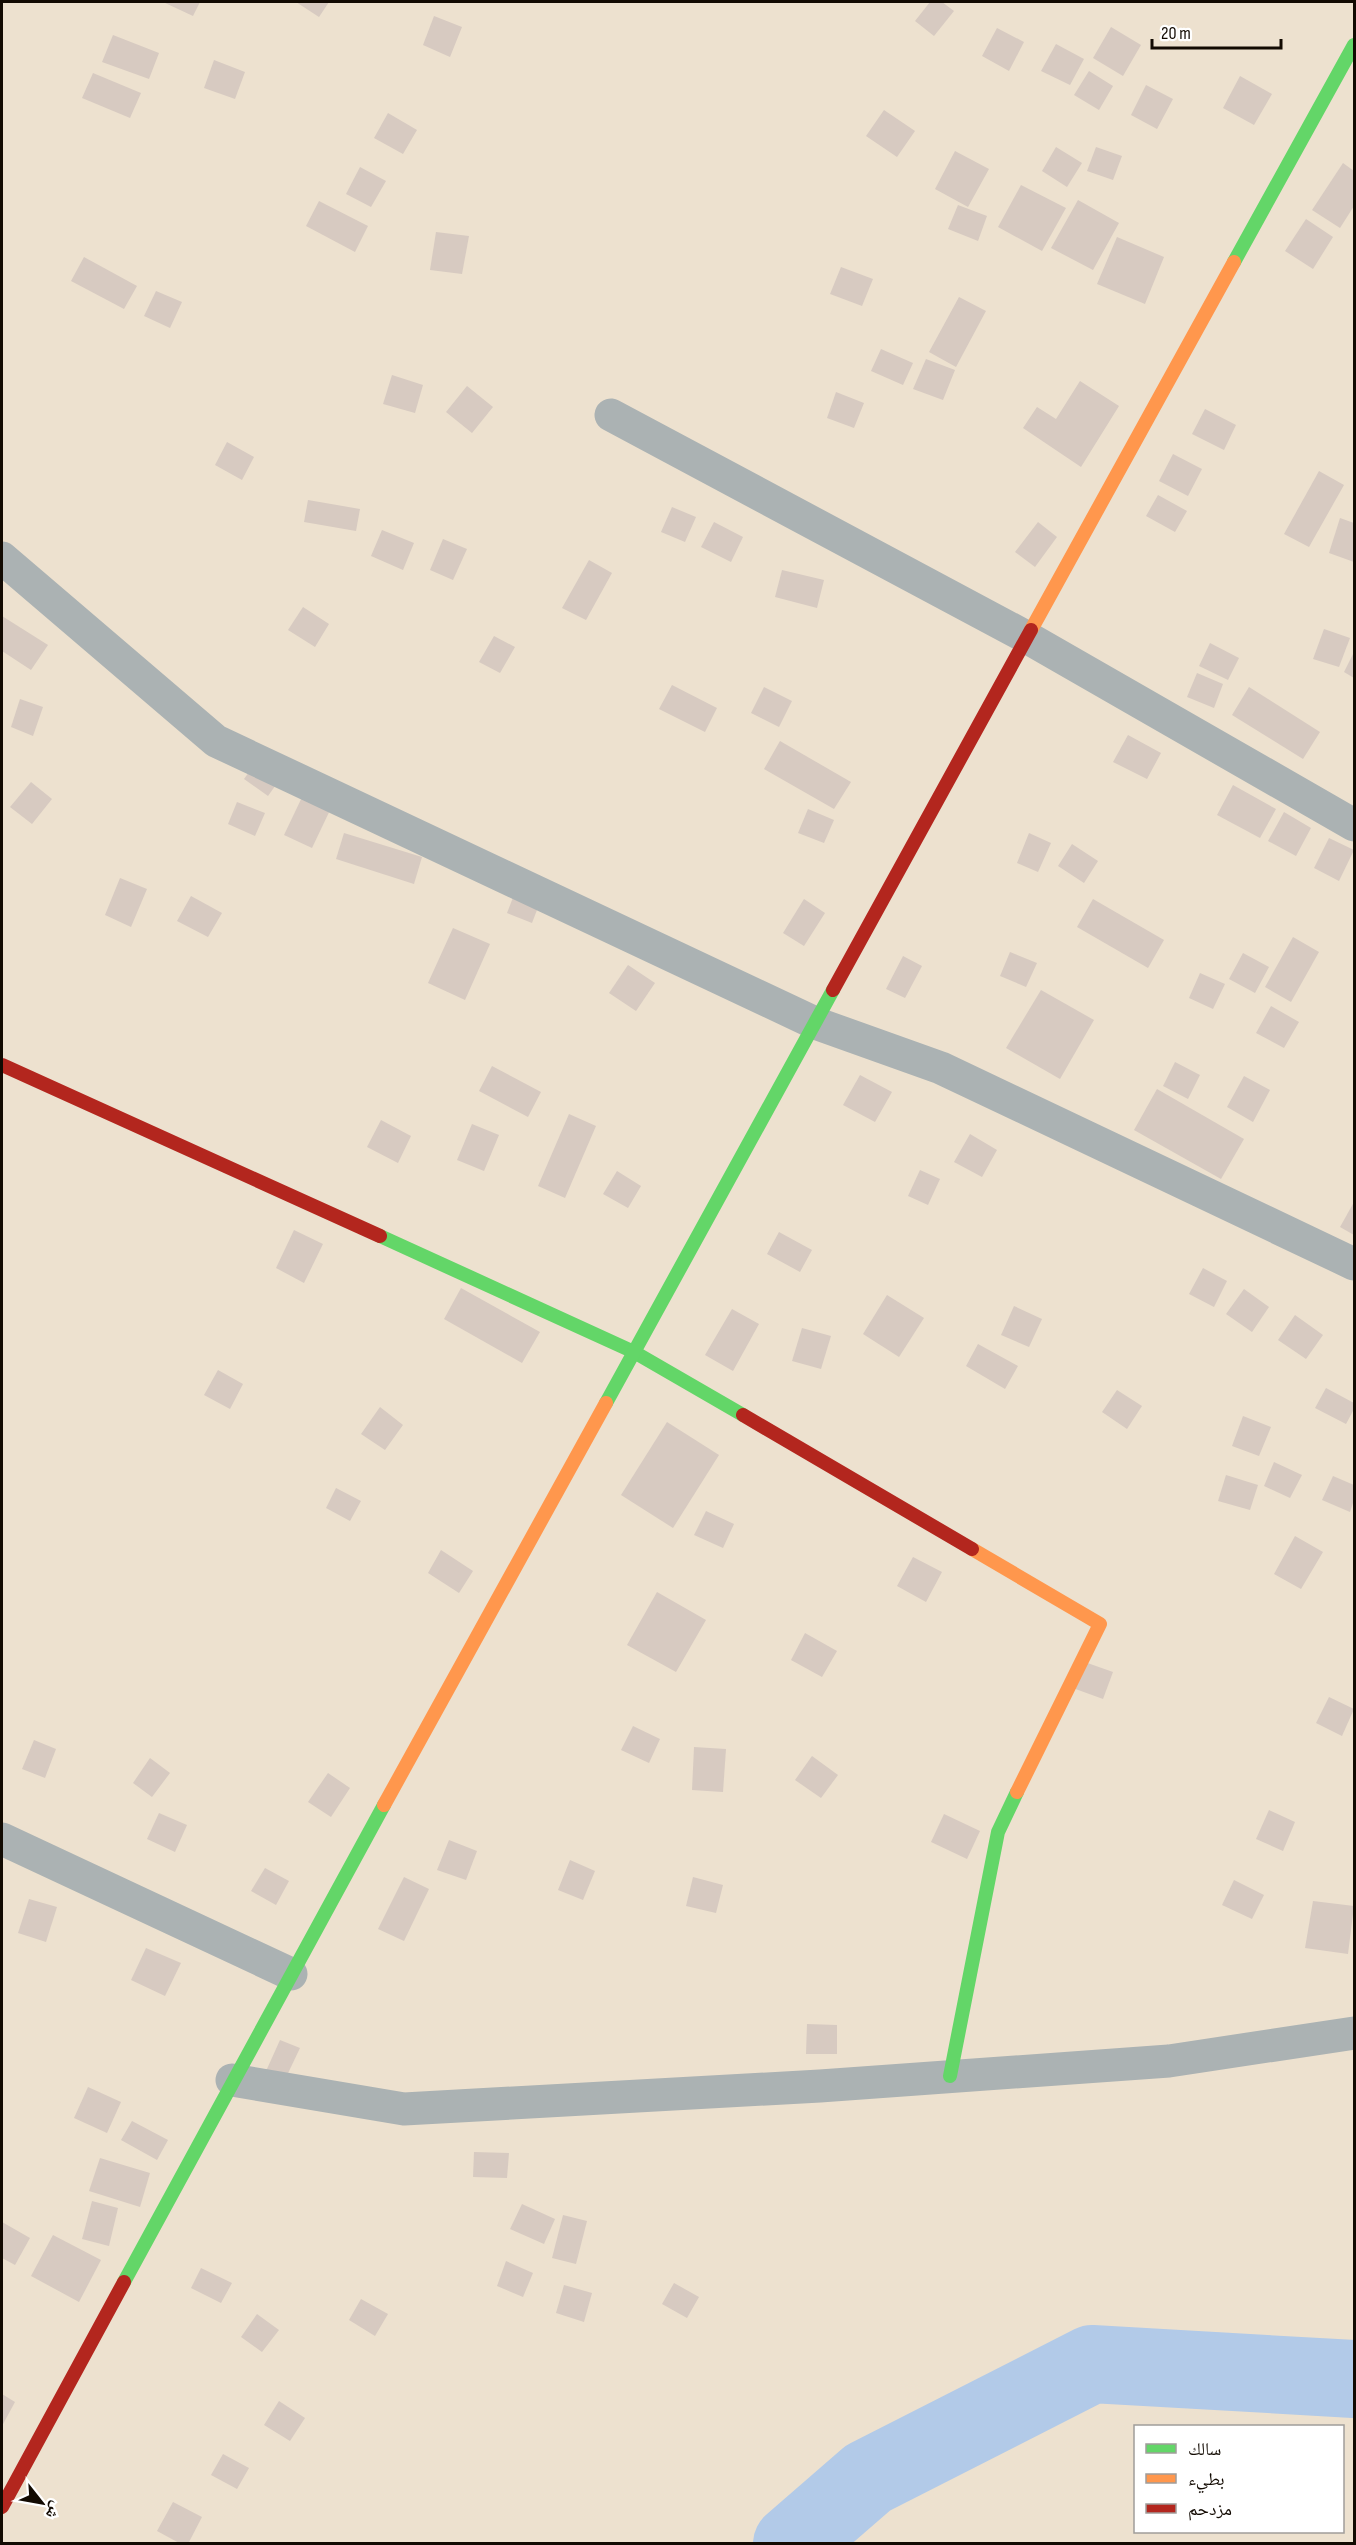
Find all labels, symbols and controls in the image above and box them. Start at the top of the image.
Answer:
scale bar [1152,12,1281,50]
text: 20 m [1161,23,1191,44]
legend [1134,2425,1344,2533]
text: سالك [1188,2439,1221,2460]
text: بطيء [1188,2469,1225,2494]
north arrow [12,2473,72,2533]
text: ش [41,2498,66,2522]
text: مزدحم [1188,2499,1232,2521]

